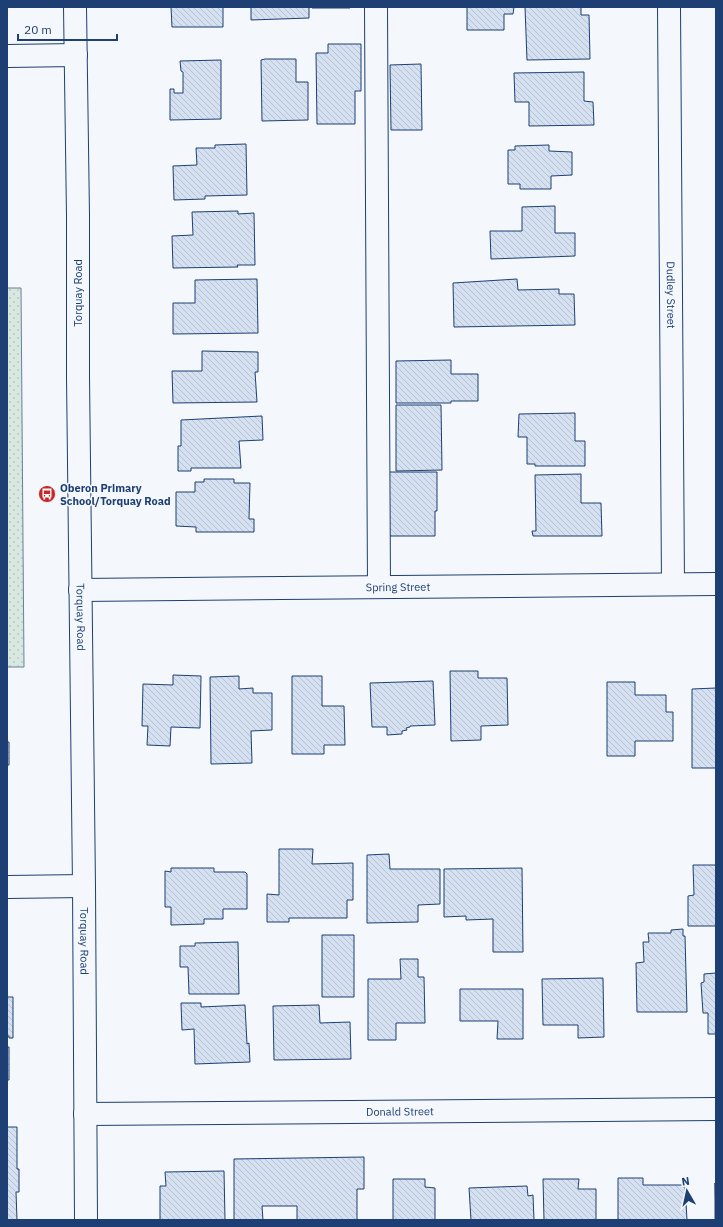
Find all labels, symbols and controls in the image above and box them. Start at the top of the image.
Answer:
scale bar [18,16,117,42]
text: 20 m [24,22,52,37]
street label: Torquay Road [71,259,85,327]
street label: Dudley Street [664,261,678,329]
place label: Oberon Primary School/Torquay Road [60,481,171,508]
bus stop icon: Oberon Primary School/Torquay Road [37,484,57,504]
street label: Spring Street [366,580,430,594]
street label: Torquay Road [73,583,88,651]
street label: Torquay Road [77,907,92,975]
street label: Donald Street [366,1104,434,1119]
north arrow [667,1171,707,1211]
text: N [680,1174,690,1189]

